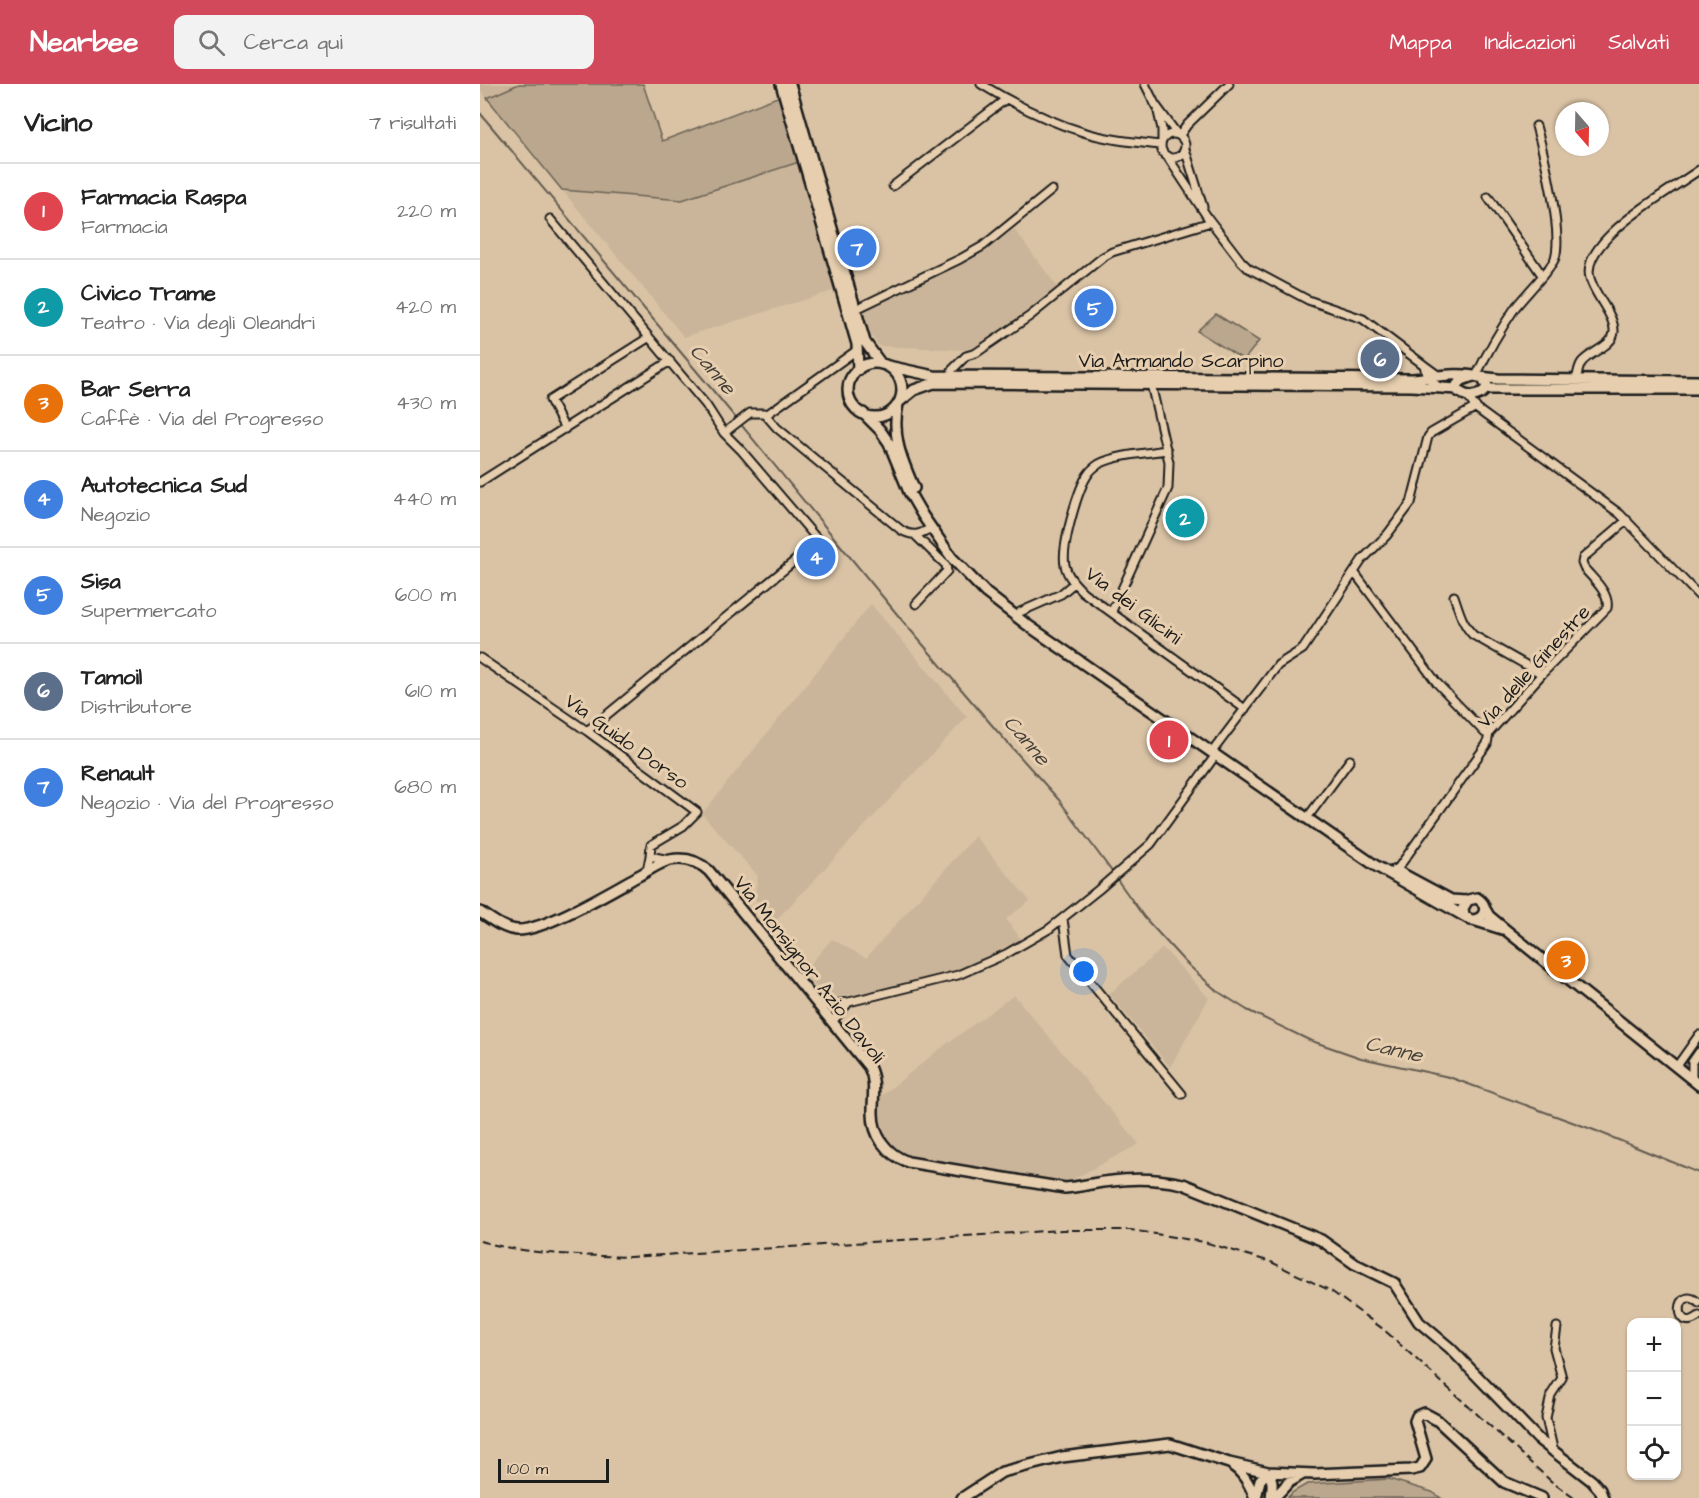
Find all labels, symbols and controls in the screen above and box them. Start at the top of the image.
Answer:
search box [174,15,594,69]
text: Nearbee [30,23,138,62]
icon: search [195,26,228,59]
text: Cerca qui [243,27,343,58]
text: Mappa [1389,28,1452,57]
text: Indicazioni [1485,28,1575,57]
text: Salvati [1608,28,1669,57]
north arrow [1555,102,1609,156]
text: Vicino [24,105,92,141]
text: 7 risultati [369,109,456,137]
text: Farmacia Raspa [81,182,247,213]
text: 1 [42,197,45,225]
text: 220 m [397,197,456,225]
text: Farmacia [81,213,168,241]
pin: 7 [838,226,877,270]
text: Civico Trame [81,278,216,309]
pin: 5 [1074,286,1114,330]
text: 2 [38,293,49,321]
text: 420 m [395,293,456,321]
text: Teatro · Via degli Oleandri [81,309,315,337]
pin: 6 [1360,336,1400,382]
water label: Canne [683,338,743,402]
street label: Via Armando Scarpino [1079,347,1283,375]
text: Bar Serra [81,374,190,405]
text: 3 [38,389,49,417]
text: 430 m [396,389,456,417]
text: Caffè · Via del Progresso [81,405,323,433]
text: Autotecnica Sud [81,470,247,501]
text: 4 [37,485,50,513]
text: 440 m [393,485,456,513]
pin: 2 [1166,496,1204,540]
text: Negozio [81,501,150,529]
pin: 4 [796,534,836,580]
street label: Via dei Glicini [1079,560,1188,651]
text: Sisa [81,566,121,597]
text: 5 [36,581,51,609]
text: 600 m [395,581,456,609]
text: Supermercato [81,597,217,625]
street label: Via delle Ginestre [1471,599,1597,735]
text: Tamoil [81,662,142,693]
text: 6 [37,677,50,705]
text: 610 m [405,677,456,705]
street label: Via Guido Dorso [559,687,694,796]
text: Distributore [81,693,192,721]
water label: Canne [997,709,1058,773]
pin: 1 [1150,718,1188,762]
text: Renault [81,758,154,789]
text: 7 [37,773,50,801]
text: 680 m [394,773,456,801]
text: Negozio · Via del Progresso [81,789,333,817]
street label: Via Monsignor Azio Davoli [726,870,891,1070]
pin: 3 [1546,938,1586,982]
your location [1069,957,1098,986]
water label: Canne [1362,1029,1427,1070]
map controls [1627,1318,1681,1480]
button: + [1627,1318,1681,1372]
button: − [1627,1372,1681,1426]
button: locate [1627,1426,1681,1480]
scale bar [498,1456,609,1484]
text: 100 m [507,1458,548,1480]

